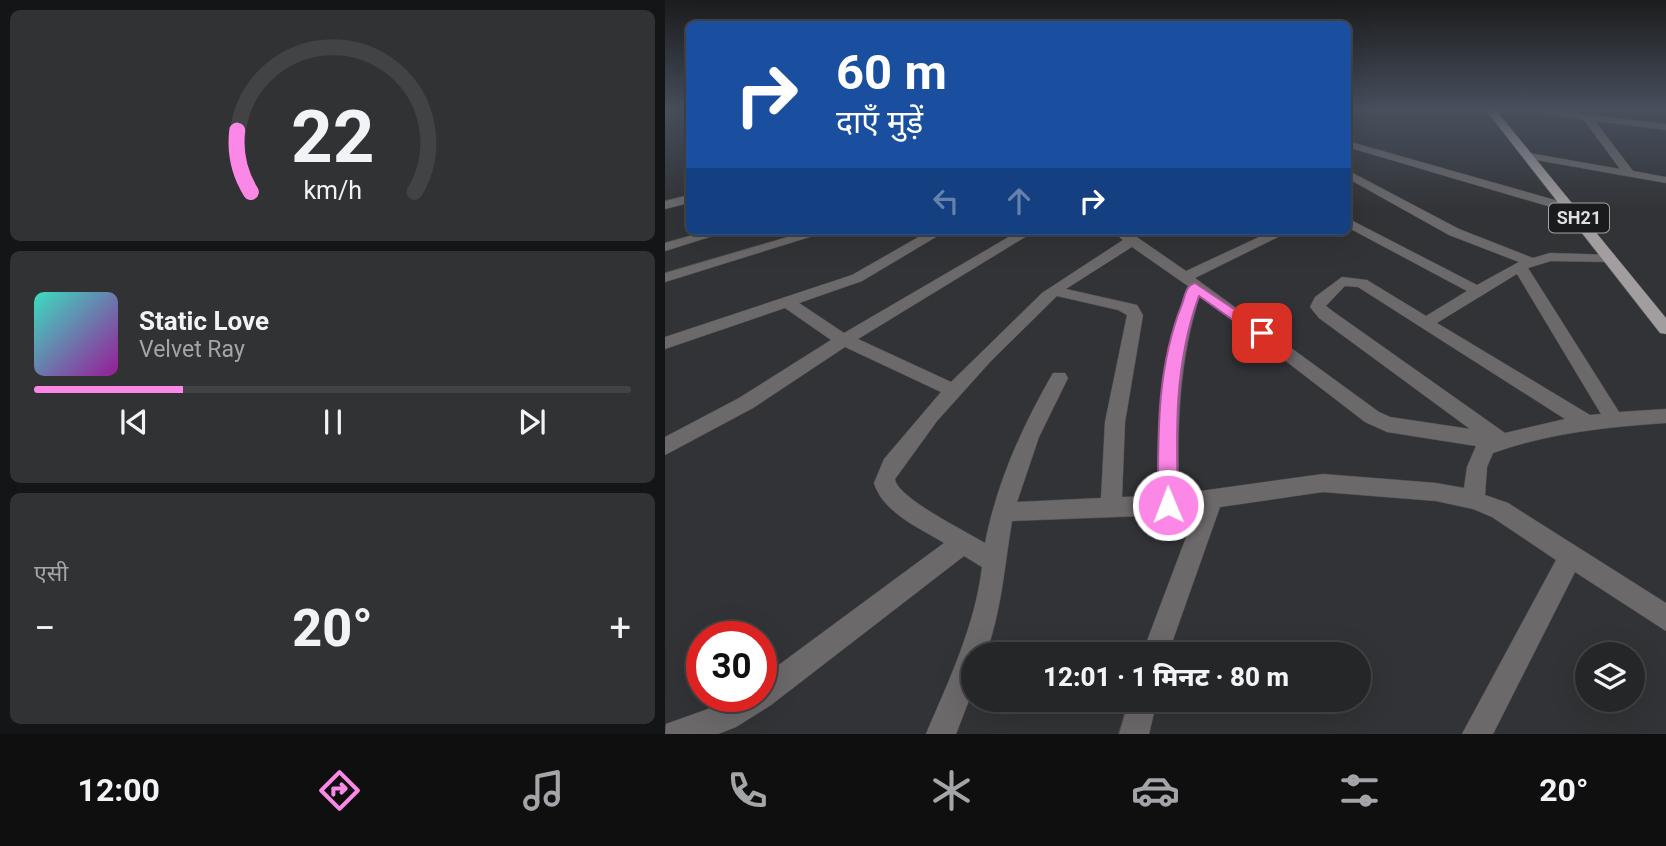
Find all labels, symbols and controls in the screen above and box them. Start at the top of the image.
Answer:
text: 60 m [836,44,947,101]
icon: right [721,49,812,140]
text: 22 [291,94,374,180]
text: दाएँ मुड़ें [836,103,923,141]
text: km/h [303,175,362,204]
icon: left [927,182,965,220]
icon: ahead [1000,182,1038,220]
icon: right [1073,182,1111,220]
road number: SH21 [1549,204,1609,232]
pin [1232,303,1292,363]
text: Static Love [139,306,269,336]
icon: arrive [1243,314,1281,352]
text: Velvet Ray [139,336,245,363]
icon: previous [115,403,153,441]
icon: pause [314,403,352,441]
icon: next [513,403,551,441]
position arrow [1131,468,1205,542]
text: एसी [34,560,68,587]
text: 20° [292,598,373,659]
text: − [34,606,56,650]
text: + [609,606,631,650]
speed limit sign: 30 [686,621,777,712]
map controls [1575,642,1645,712]
button: layers [1575,642,1645,712]
text: 12:01 · 1 मिनट · 80 m [1043,662,1289,692]
icon: directions [315,766,364,815]
icon: music [519,766,568,815]
icon: phone [723,766,772,815]
icon: climate [927,766,976,815]
icon: car [1131,766,1180,815]
icon: filters [1335,766,1384,815]
text: 12:00 [78,771,160,809]
text: 20° [1539,771,1588,809]

